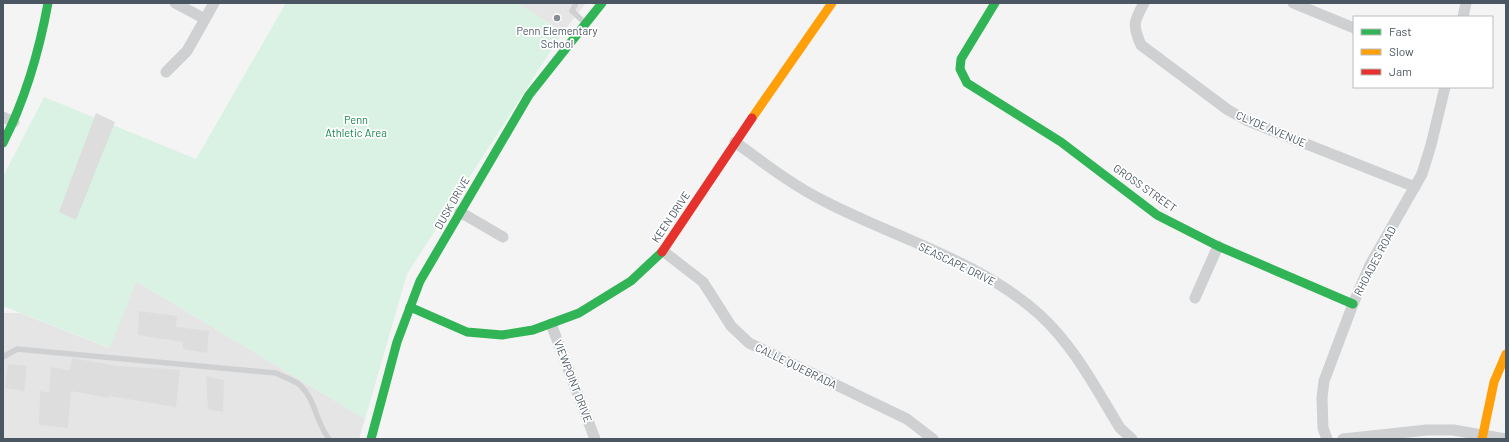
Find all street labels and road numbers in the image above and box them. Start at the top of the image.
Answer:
street label: CLYDE AVENUE [1234,108,1308,149]
street label: GROSS STREET [1111,161,1179,214]
street label: DUSK DRIVE [431,174,472,231]
street label: KEEN DRIVE [649,188,693,245]
street label: RHOADES ROAD [1351,224,1398,298]
street label: SEASCAPE DRIVE [917,239,998,288]
street label: VIEWPOINT DRIVE [552,338,595,424]
street label: CALLE QUEBRADA [753,340,839,391]

